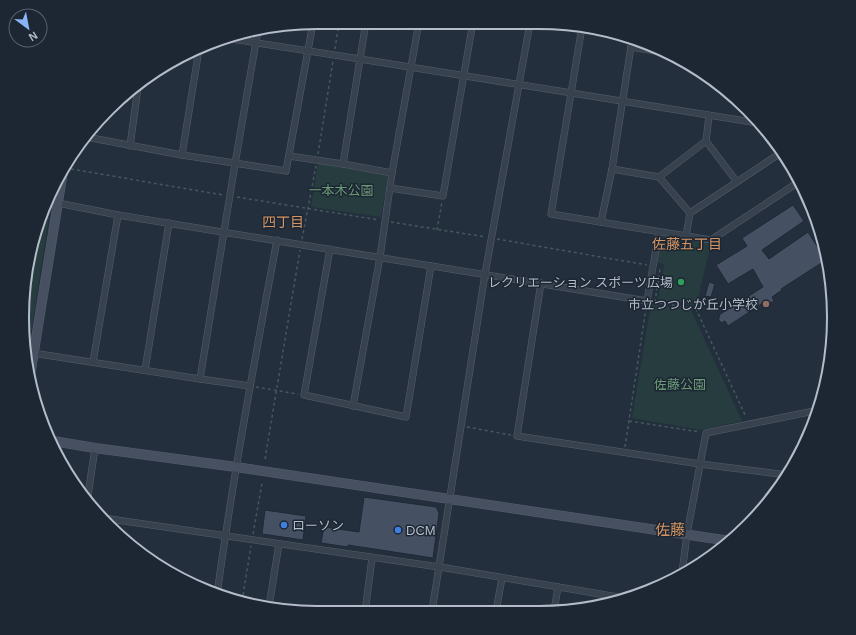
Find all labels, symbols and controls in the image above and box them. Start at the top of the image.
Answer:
north arrow [8,8,48,48]
text: N [27,29,40,44]
park label: 一本木公園 [308,183,374,198]
district label: 四丁目 [262,214,304,230]
district label: 佐藤五丁目 [652,236,722,252]
place label: レクリエーション スポーツ広場 [488,275,673,290]
marker: レクリエーション スポーツ広場 [676,277,686,287]
place label: 市立つつじが丘小学校 [628,297,758,312]
marker: 市立つつじが丘小学校 [761,299,771,309]
park label: 佐藤公園 [654,377,706,392]
place label: ローソン [292,518,344,533]
marker: ローソン [279,520,289,530]
district label: 佐藤 [655,521,685,538]
place label: DCM [406,523,436,538]
marker: DCM [393,525,403,535]

